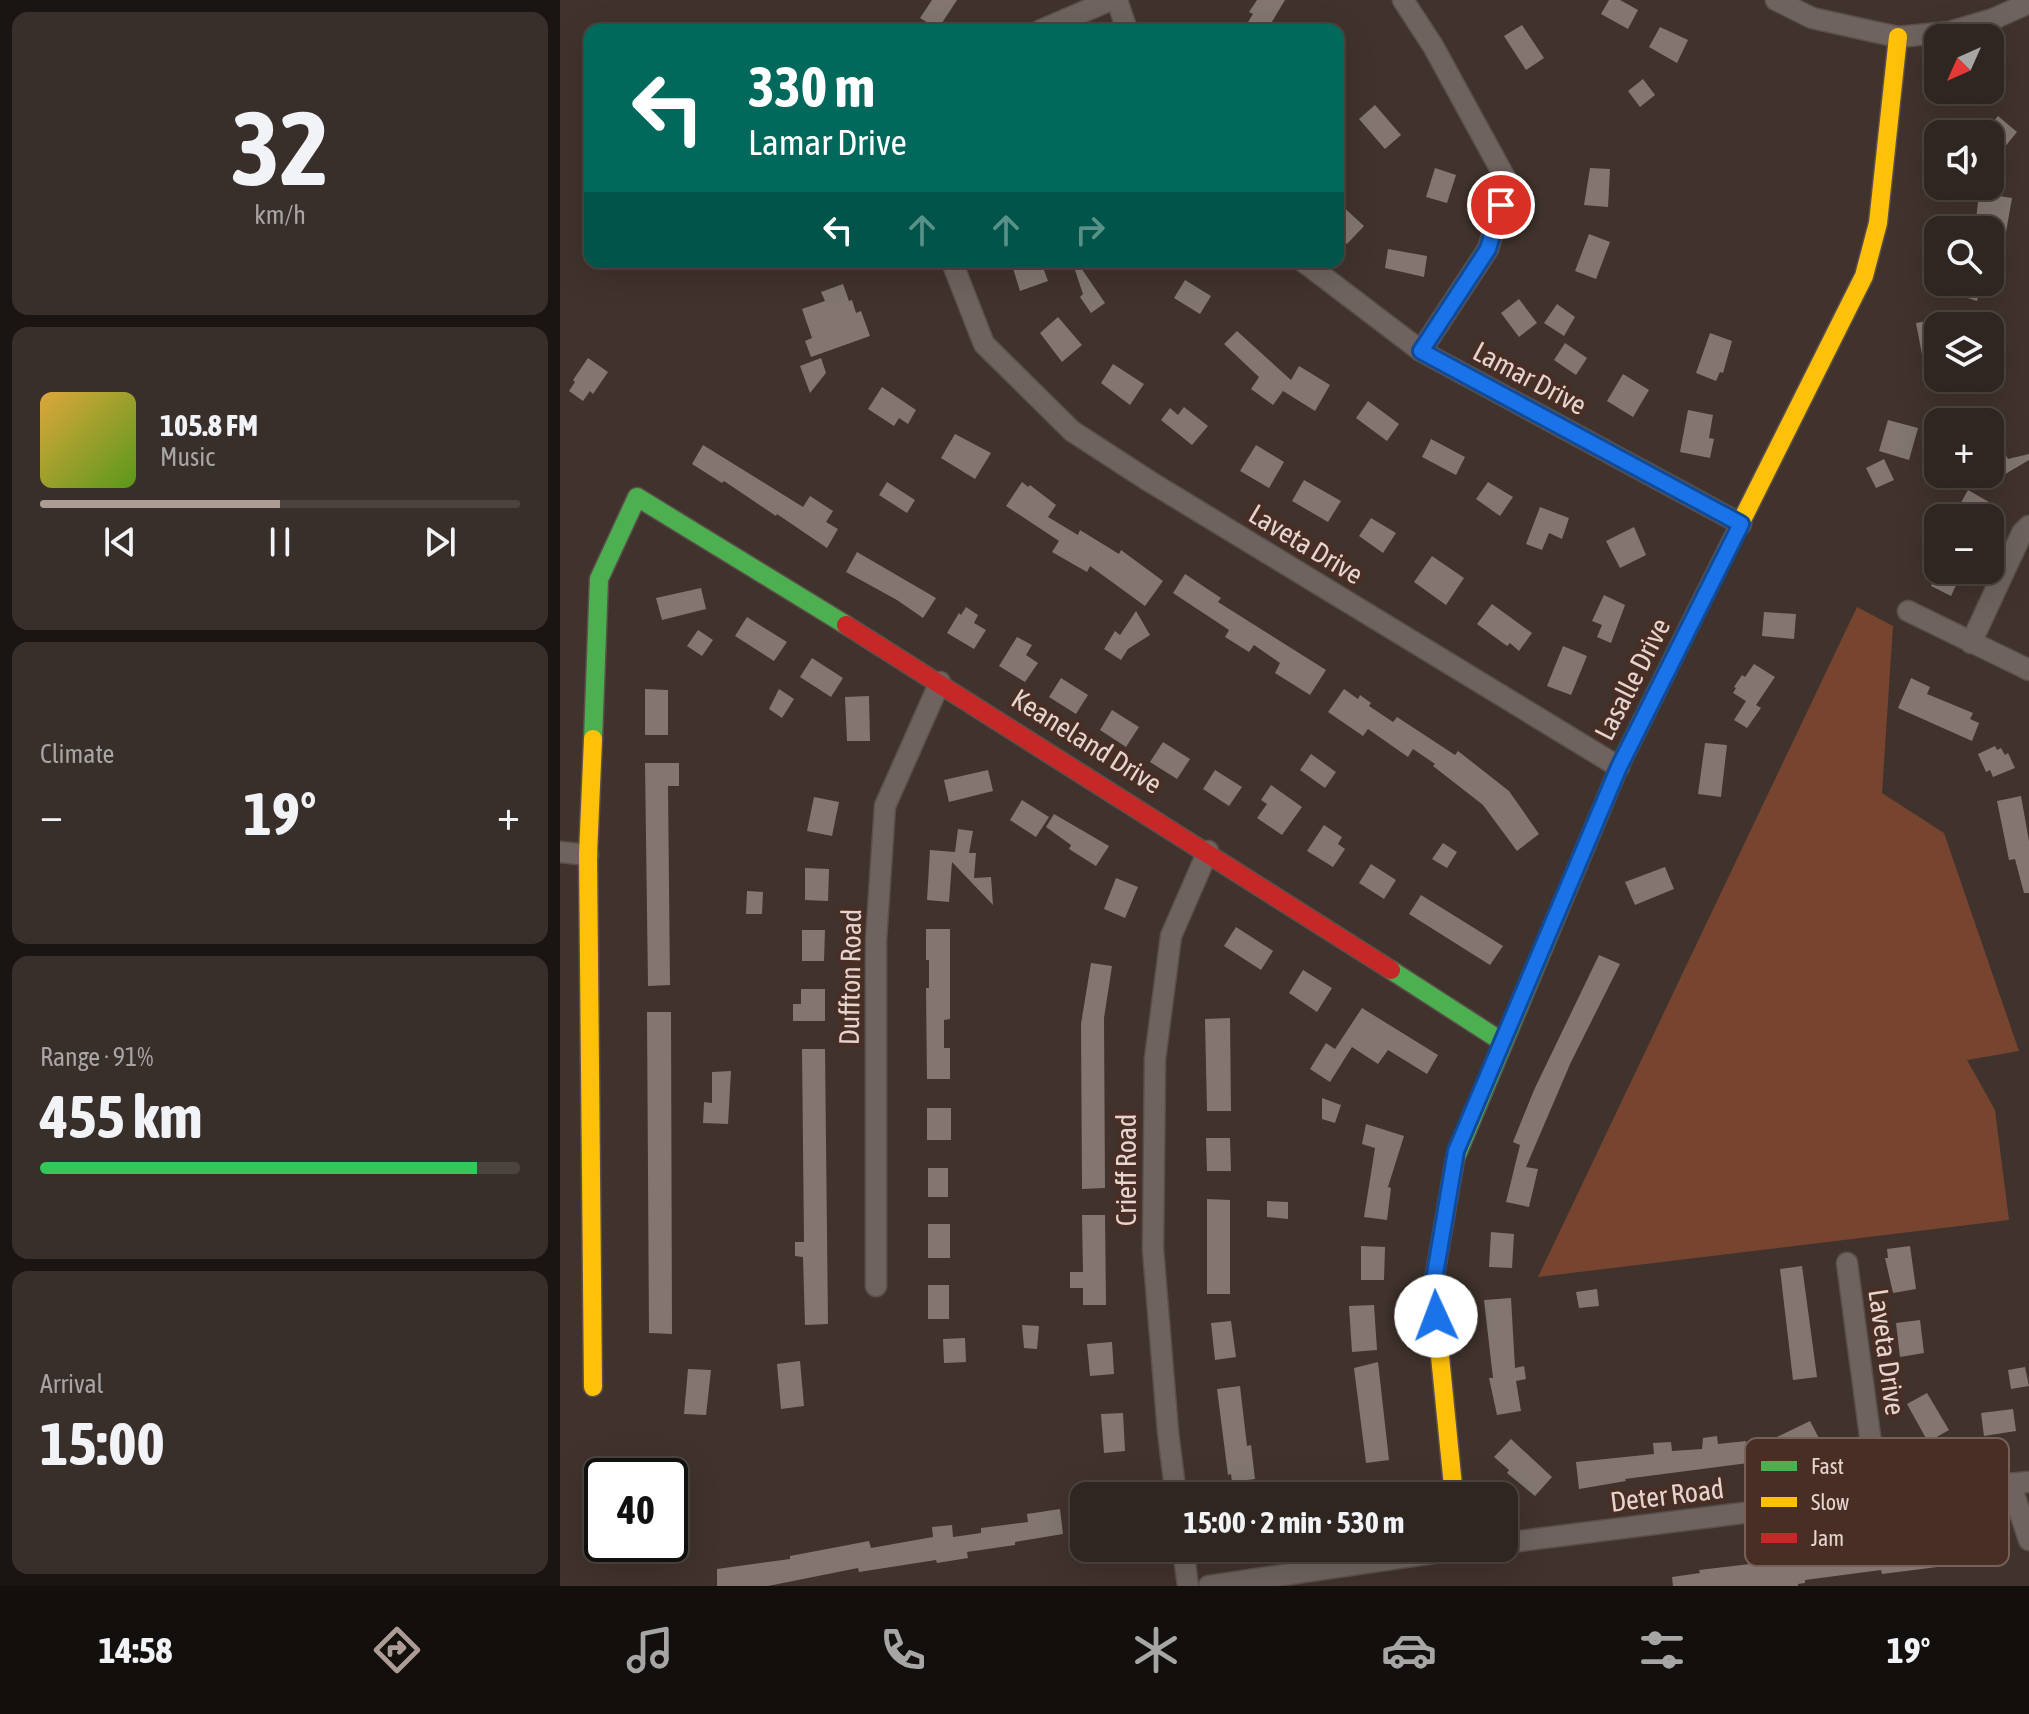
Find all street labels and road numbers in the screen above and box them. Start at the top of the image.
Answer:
street label: Lamar Drive [1468,335,1592,421]
street label: Laveta Drive [1243,498,1369,590]
street label: Lasalle Drive [1588,613,1676,745]
street label: Keaneland Drive [1006,682,1168,800]
street label: Duffton Road [833,909,867,1045]
street label: Crieff Road [1110,1114,1142,1226]
street label: Laveta Drive [1862,1287,1912,1417]
street label: Deter Road [1608,1472,1726,1518]

